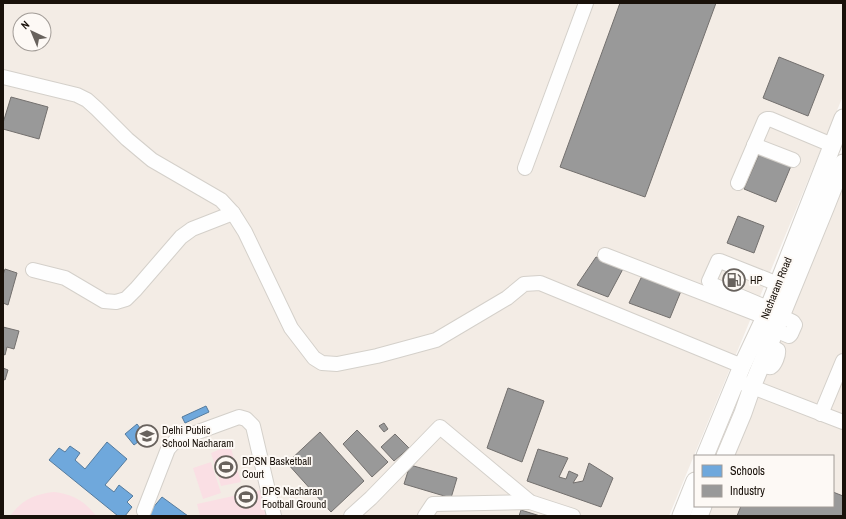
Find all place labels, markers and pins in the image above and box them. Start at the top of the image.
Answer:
fuel station icon: HP [721,267,747,293]
place label: HP [750,273,763,287]
school or university icon: Delhi Public School Nacharam [134,423,160,449]
place label: Delhi Public School Nacharam [162,423,234,450]
sports icon: DPSN Basketball Court [213,454,239,480]
place label: DPSN Basketball Court [242,454,311,481]
sports icon: DPS Nacharan Football Ground [233,484,259,510]
place label: DPS Nacharan Football Ground [262,484,326,511]

